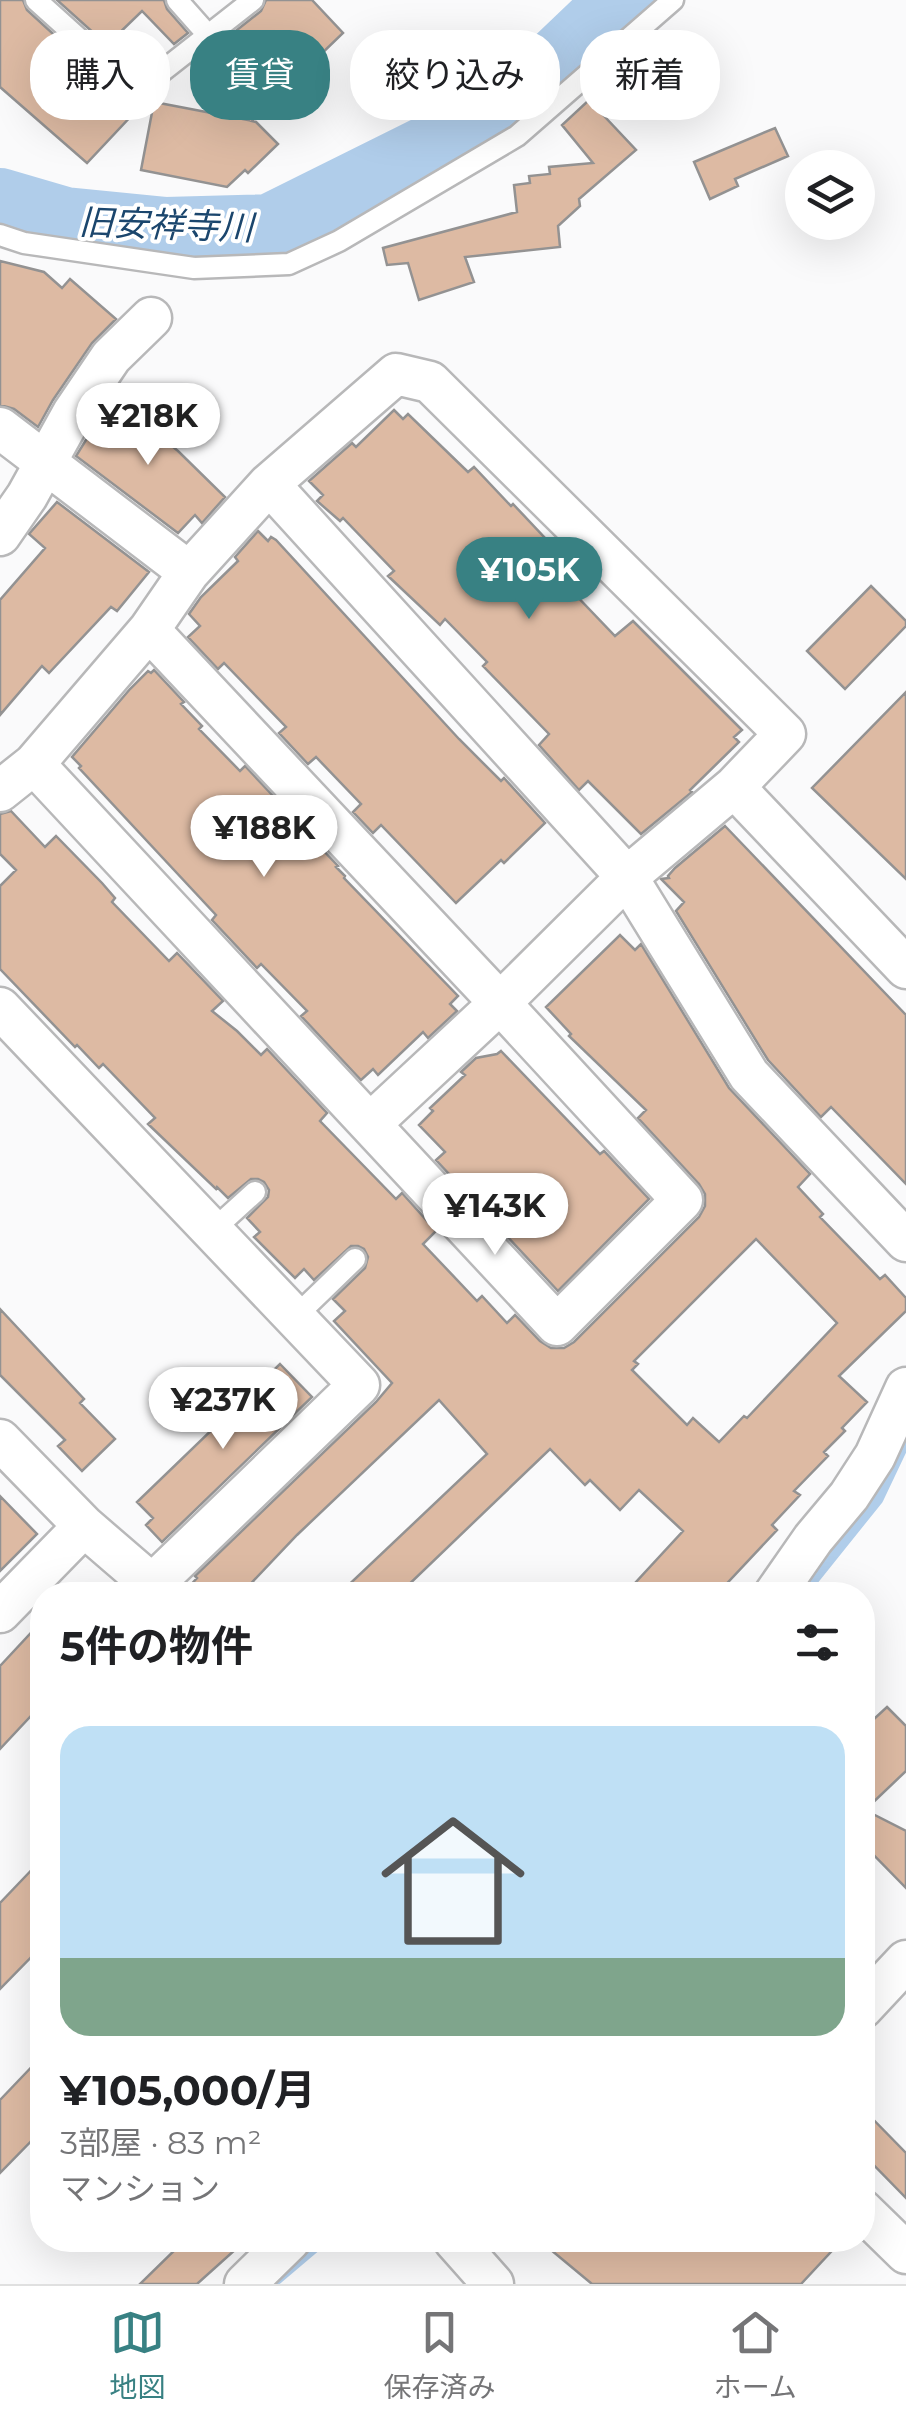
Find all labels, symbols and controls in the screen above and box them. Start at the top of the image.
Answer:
chip: 購入 [30,30,170,120]
chip: 賃貸 [190,30,330,120]
chip: 絞り込み [350,30,560,120]
chip: 新着 [580,30,720,120]
map controls [785,150,875,240]
button: layers [785,150,875,240]
water label: 旧安祥寺川 [78,200,258,249]
pin: ¥218K [78,383,218,468]
text: ¥218K [98,396,198,435]
pin: ¥105K [459,537,599,622]
text: ¥105K [478,550,580,589]
pin: ¥188K [194,795,334,880]
text: ¥188K [213,808,315,847]
pin: ¥143K [425,1173,565,1258]
text: ¥143K [444,1186,546,1225]
pin: ¥237K [153,1367,293,1452]
text: ¥237K [171,1380,275,1419]
icon: filters [790,1615,845,1670]
text: 5件の物件 [60,1620,253,1672]
icon: home [363,1791,543,1971]
text: ¥105,000/月 [60,2064,316,2116]
text: 3部屋 · 83 m² [60,2123,261,2162]
text: マンション [60,2169,220,2208]
tab: 地図 [109,2305,165,2405]
tab: 保存済み [383,2305,495,2405]
tab: ホーム [714,2305,797,2405]

